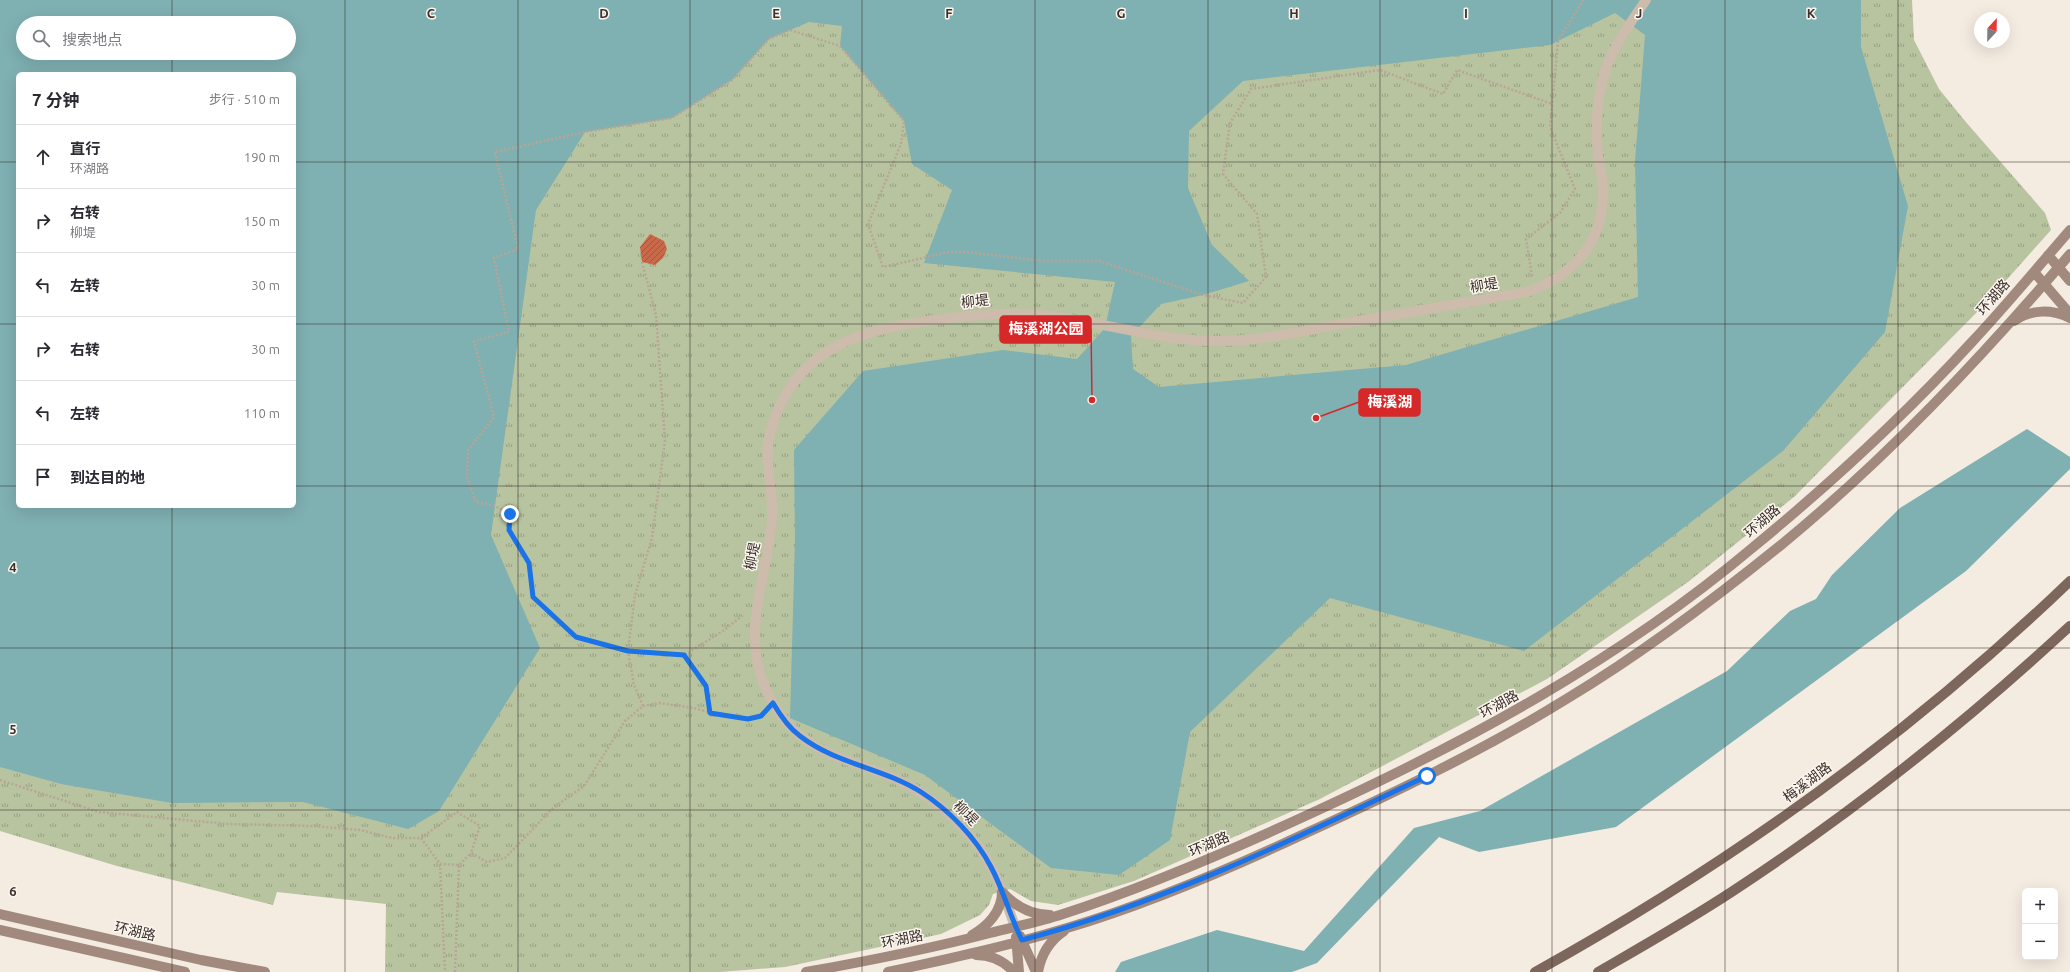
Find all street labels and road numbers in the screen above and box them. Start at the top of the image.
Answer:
street label: 柳堤 [1469,275,1499,295]
street label: 环湖路 [1973,276,2013,318]
street label: 柳堤 [960,292,990,310]
street label: 环湖路 [1741,501,1783,541]
street label: 柳堤 [741,541,763,571]
street label: 环湖路 [1477,687,1521,721]
street label: 梅溪湖路 [1780,759,1834,805]
street label: 柳堤 [950,797,982,829]
street label: 环湖路 [1187,828,1231,860]
street label: 环湖路 [113,918,157,944]
street label: 环湖路 [880,927,924,951]

